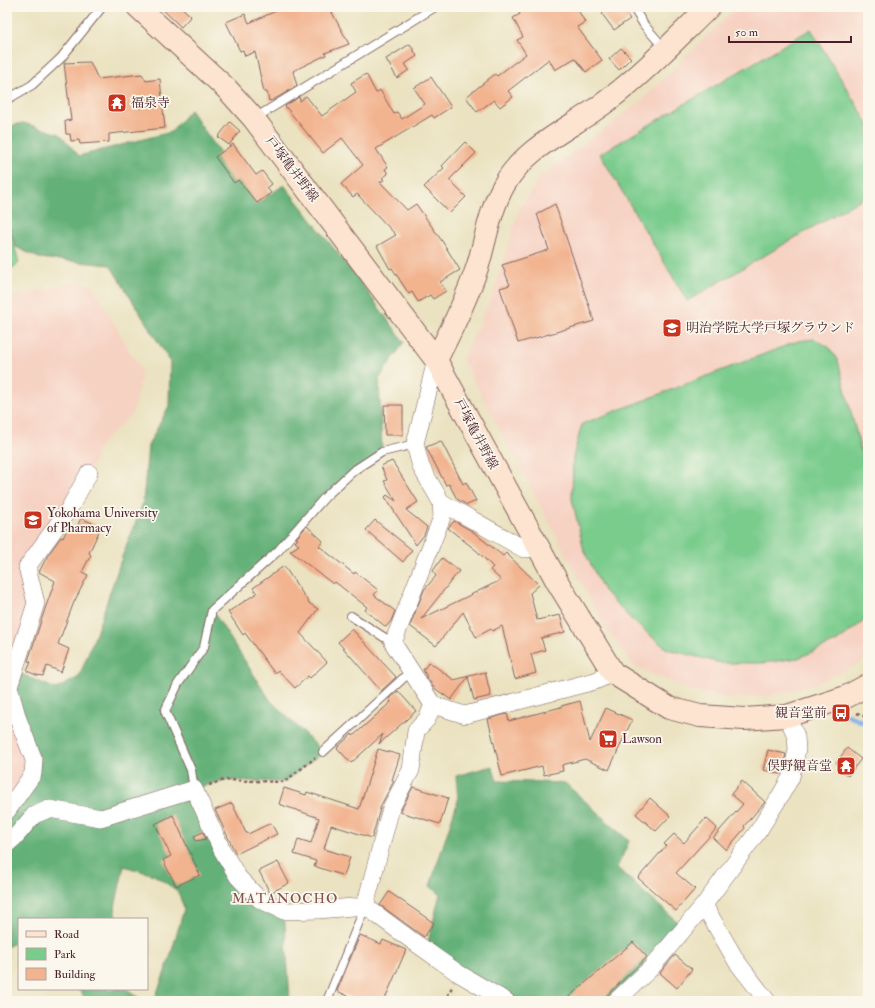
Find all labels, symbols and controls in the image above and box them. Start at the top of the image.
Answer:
scale bar [729,18,851,44]
text: 50 m [735,25,759,40]
temple icon: 福泉寺 [106,92,128,114]
place label: 福泉寺 [131,95,170,111]
street label: 戸塚亀井野線 [262,133,322,205]
school or university icon: 明治学院大学戸塚グラウンド [661,317,683,339]
place label: 明治学院大学戸塚グラウンド [686,320,855,336]
street label: 戸塚亀井野線 [451,396,501,472]
place label: Yokohama University of Pharmacy [47,505,158,537]
school or university icon: Yokohama University of Pharmacy [22,509,44,531]
bus stop icon: 観音堂前 [830,702,852,724]
place label: 観音堂前 [775,705,827,721]
supermarket icon: Lawson [597,728,619,750]
place label: Lawson [622,731,662,747]
temple icon: 俣野観音堂 [835,755,857,777]
place label: 俣野観音堂 [767,758,832,774]
district label: MATANOCHO [232,890,338,907]
legend [18,918,148,990]
text: Road [54,927,79,942]
text: Park [54,947,76,962]
text: Building [54,967,97,982]

